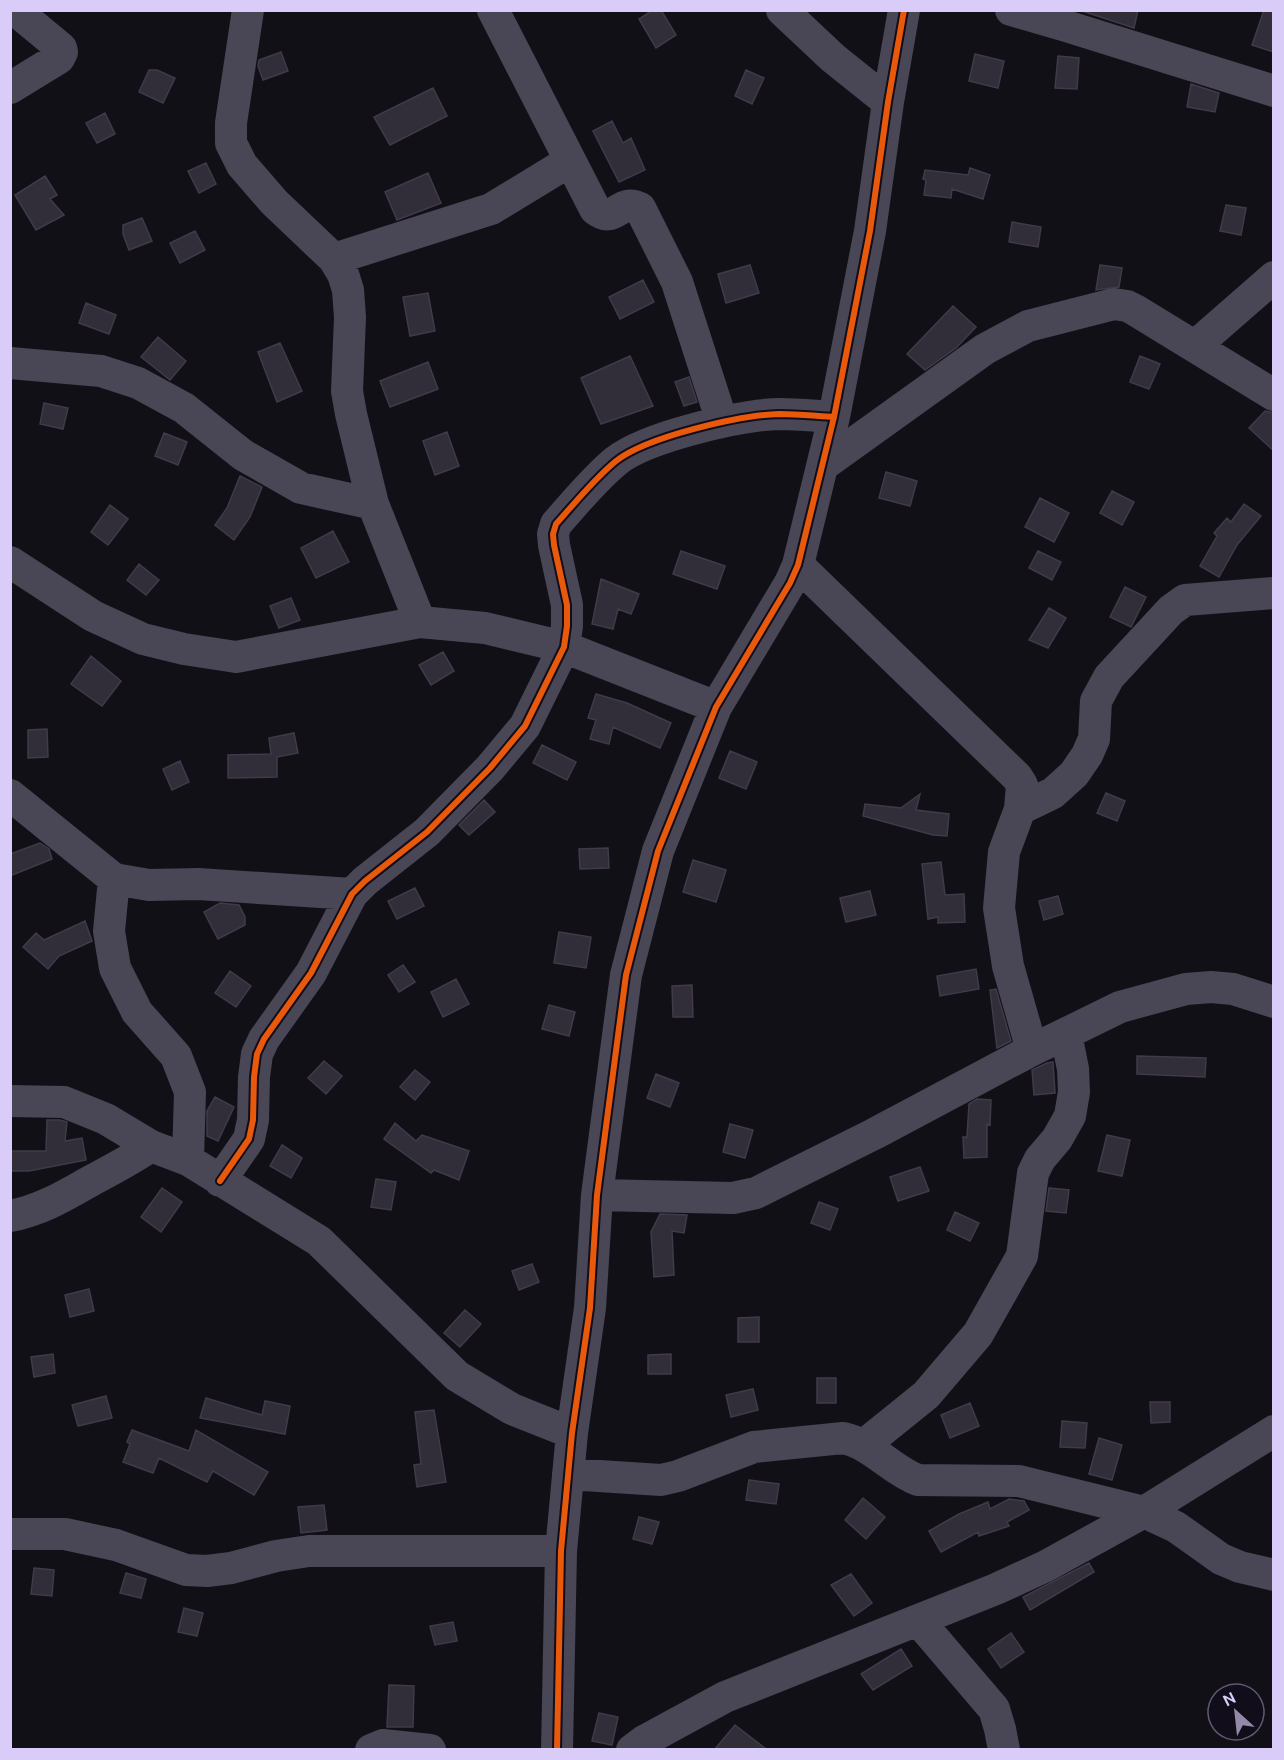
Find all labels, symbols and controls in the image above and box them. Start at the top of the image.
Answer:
north arrow [1206,1682,1266,1742]
text: N [1220,1688,1239,1709]

